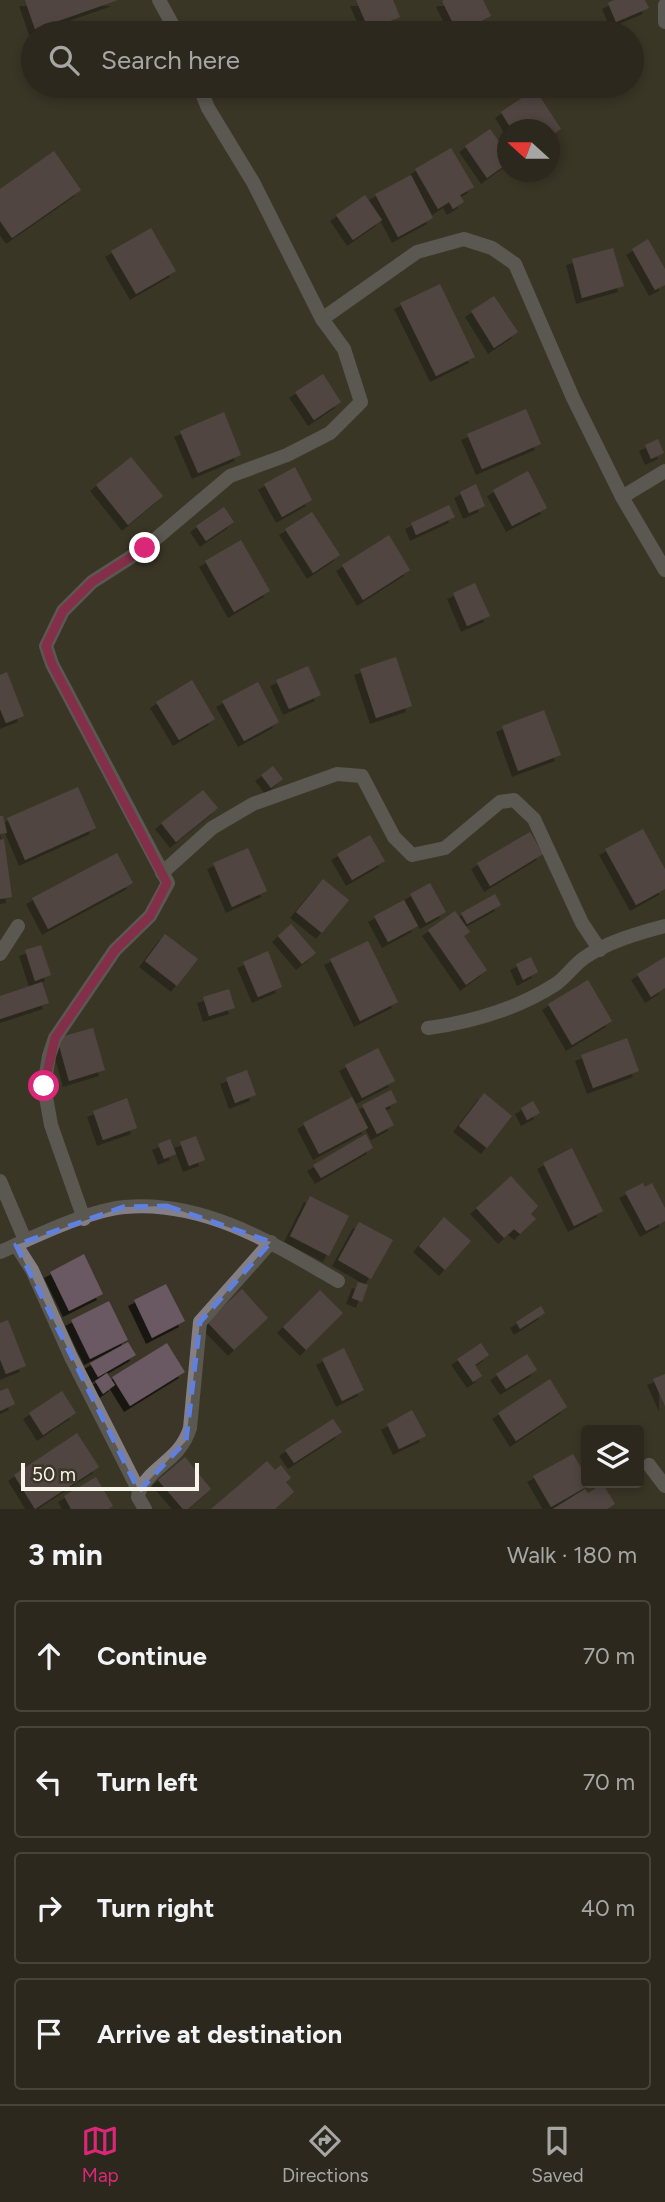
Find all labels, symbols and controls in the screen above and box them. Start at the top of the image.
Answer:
search box [21,21,644,98]
icon: search [45,41,83,79]
text: Search here [101,44,240,76]
north arrow [497,119,560,182]
route end [129,532,160,563]
route start [28,1070,59,1101]
map controls [581,1425,644,1488]
button: layers [581,1425,644,1488]
scale bar [21,1460,200,1492]
text: 50 m [32,1463,76,1486]
text: 3 min [28,1536,103,1573]
text: Walk · 180 m [507,1541,637,1569]
icon: ahead [30,1637,68,1675]
text: Continue [97,1640,207,1672]
text: 70 m [583,1642,635,1670]
icon: left [30,1763,68,1801]
text: Turn left [97,1766,198,1798]
text: 70 m [583,1768,635,1796]
icon: right [30,1889,68,1927]
text: Turn right [97,1892,214,1924]
text: 40 m [581,1894,635,1922]
icon: arrive [30,2015,68,2053]
text: Arrive at destination [97,2018,342,2050]
tab: Map [81,2122,119,2187]
tab: Directions [282,2122,369,2187]
tab: Saved [531,2122,584,2187]

